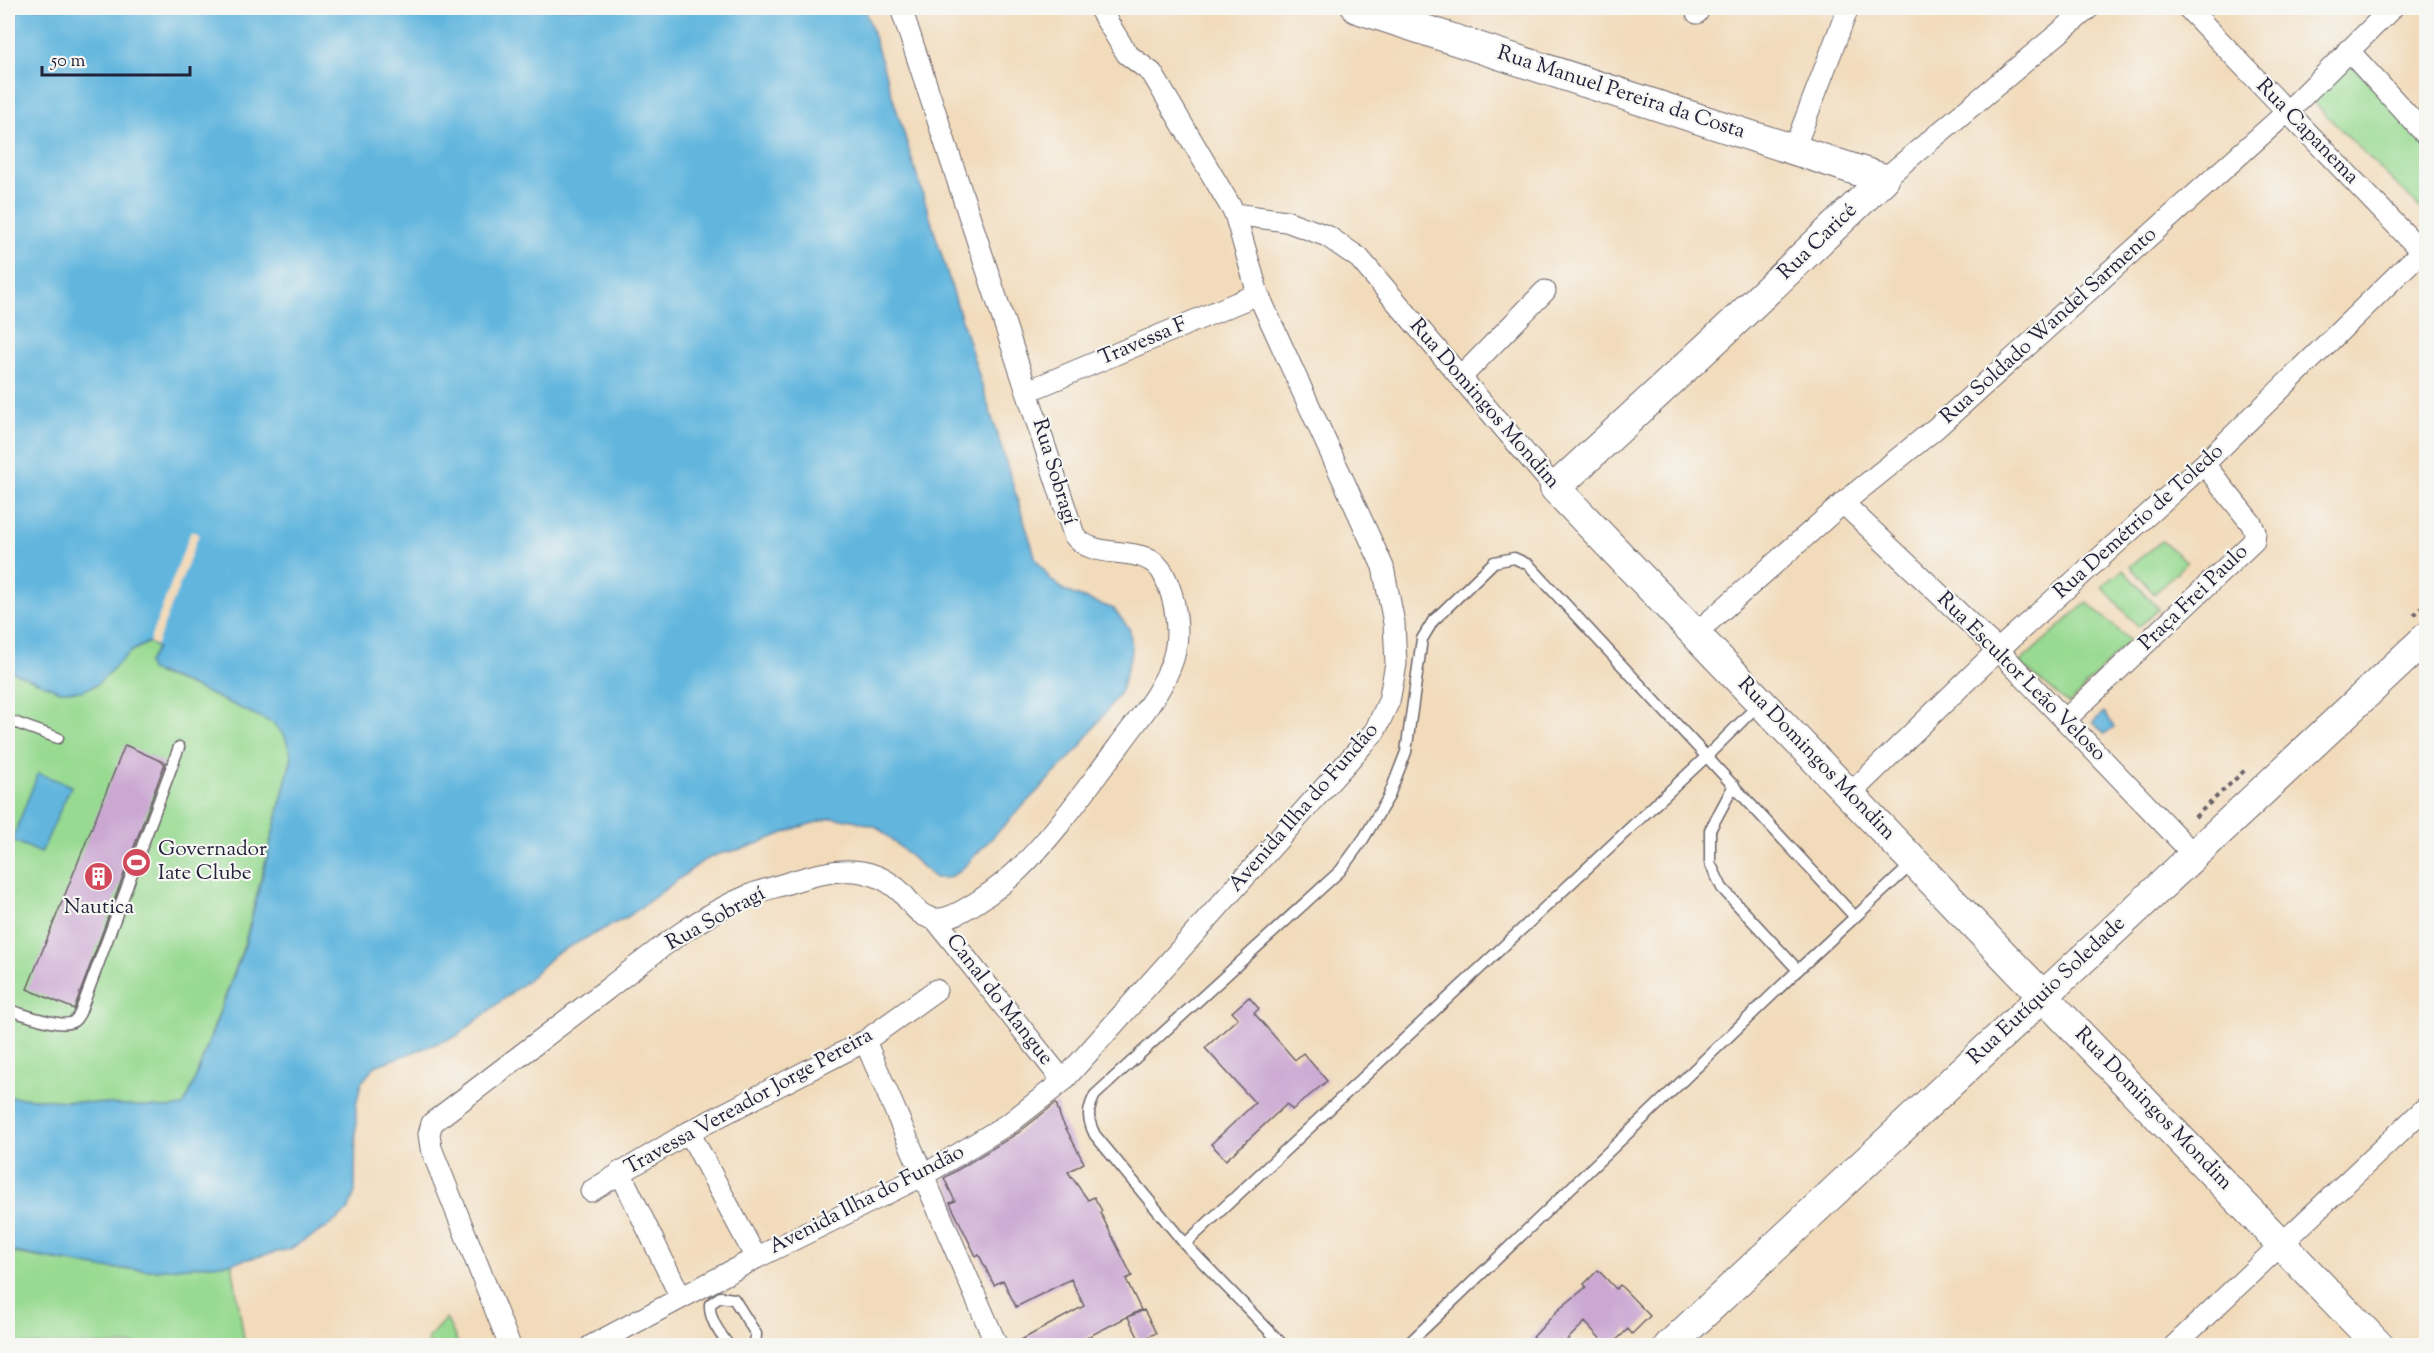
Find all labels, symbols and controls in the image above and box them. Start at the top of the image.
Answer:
scale bar [42,39,190,77]
street label: Rua Manuel Pereira da Costa [1493,39,1749,147]
text: 50 m [50,49,86,75]
street label: Rua Capanema [2249,72,2366,192]
street label: Rua Caricé [1772,197,1864,287]
street label: Rua Soldado Wandel Sarmento [1934,220,2164,432]
street label: Travessa F [1095,310,1192,374]
street label: Rua Domingos Mondim [1402,312,1566,496]
street label: Rua Sobragí [1024,415,1084,529]
street label: Rua Demétrio de Toledo [2047,437,2231,607]
street label: Praça Frei Paulo [2132,538,2256,658]
street label: Rua Escultor Leão Veloso [1929,585,2113,769]
street label: Rua Domingos Mondim [1730,671,1902,847]
street label: Avenida Ilha do Fundão [1222,717,1386,899]
place label: Governador Iate Clube [158,835,267,889]
sports icon: Governador Iate Clube [121,846,153,878]
building icon: Nautica [83,861,115,893]
street label: Rua Sobragí [661,879,771,959]
place label: Nautica [64,893,134,923]
street label: Rua Eutíquio Soledade [1961,910,2133,1072]
street label: Canal do Mangue [938,928,1060,1072]
street label: Travessa Vereador Jorge Pereira [619,1021,879,1183]
street label: Rua Domingos Mondim [2067,1021,2239,1197]
street label: Avenida Ilha do Fundão [764,1138,970,1262]

